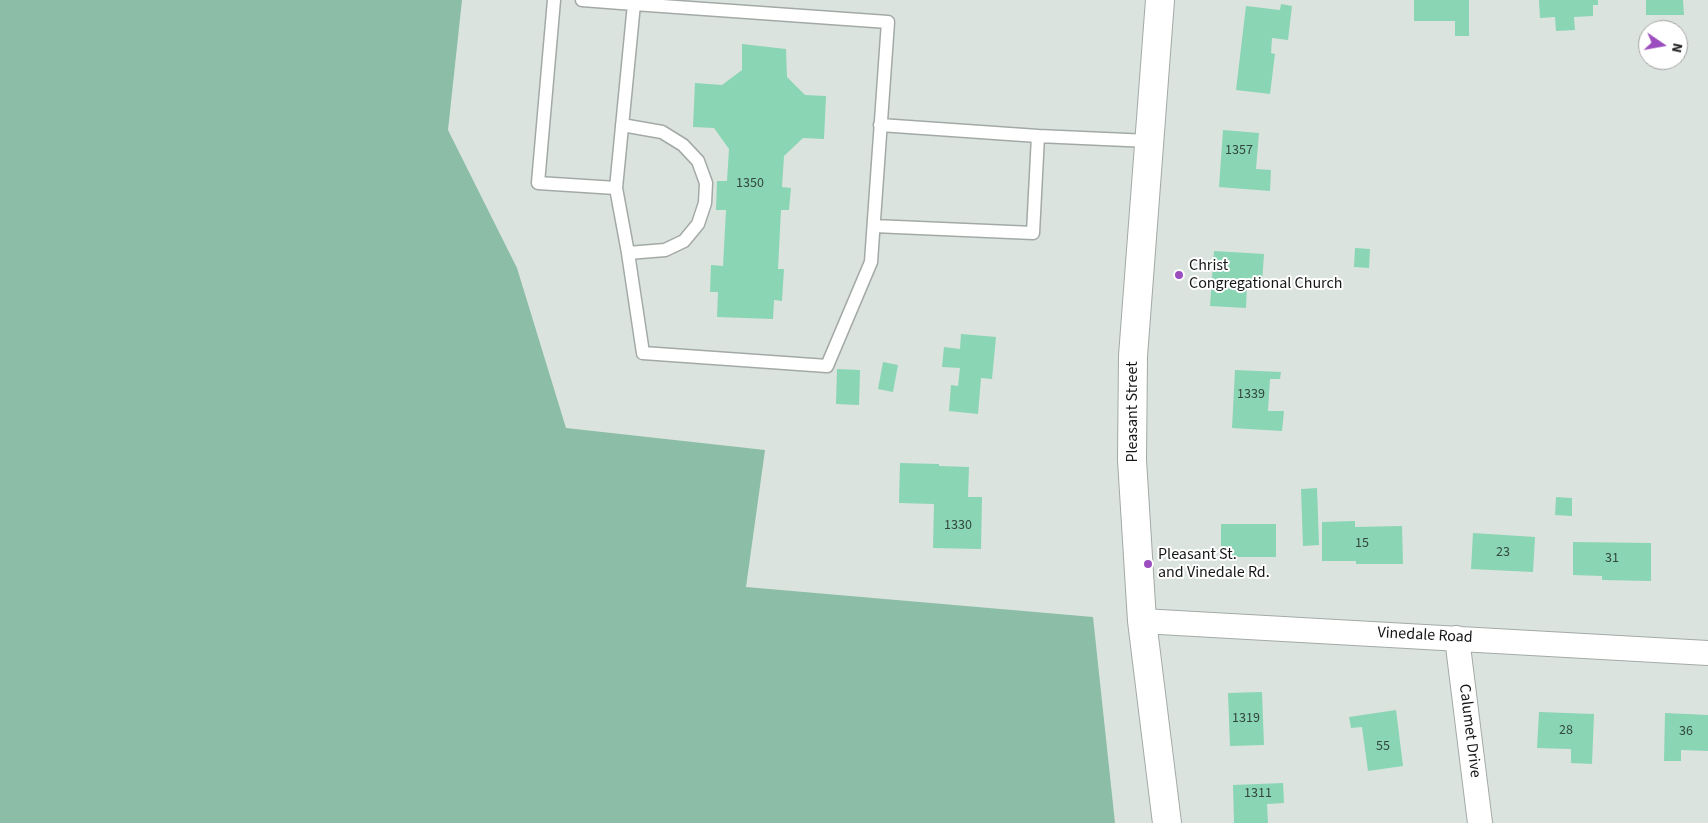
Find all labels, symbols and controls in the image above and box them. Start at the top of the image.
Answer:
north arrow [1638,20,1688,70]
text: N [1666,41,1687,55]
house number: 1357 [1225,143,1253,159]
house number: 1350 [736,176,764,192]
place label: Christ Congregational Church [1189,256,1342,294]
marker: Christ Congregational Church [1173,269,1185,281]
street label: Pleasant Street [1123,361,1143,463]
house number: 1339 [1237,387,1265,403]
house number: 1330 [944,518,972,534]
house number: 15 [1355,536,1369,552]
place label: Pleasant St. and Vinedale Rd. [1158,545,1270,583]
house number: 23 [1496,545,1510,561]
house number: 31 [1605,551,1619,567]
marker: Pleasant St. and Vinedale Rd. [1142,558,1154,570]
street label: Vinedale Road [1377,624,1473,648]
street label: Calumet Drive [1454,683,1484,779]
house number: 1319 [1232,711,1260,727]
house number: 28 [1559,723,1573,739]
house number: 36 [1679,724,1693,740]
house number: 55 [1376,739,1390,755]
house number: 1311 [1244,786,1272,802]

